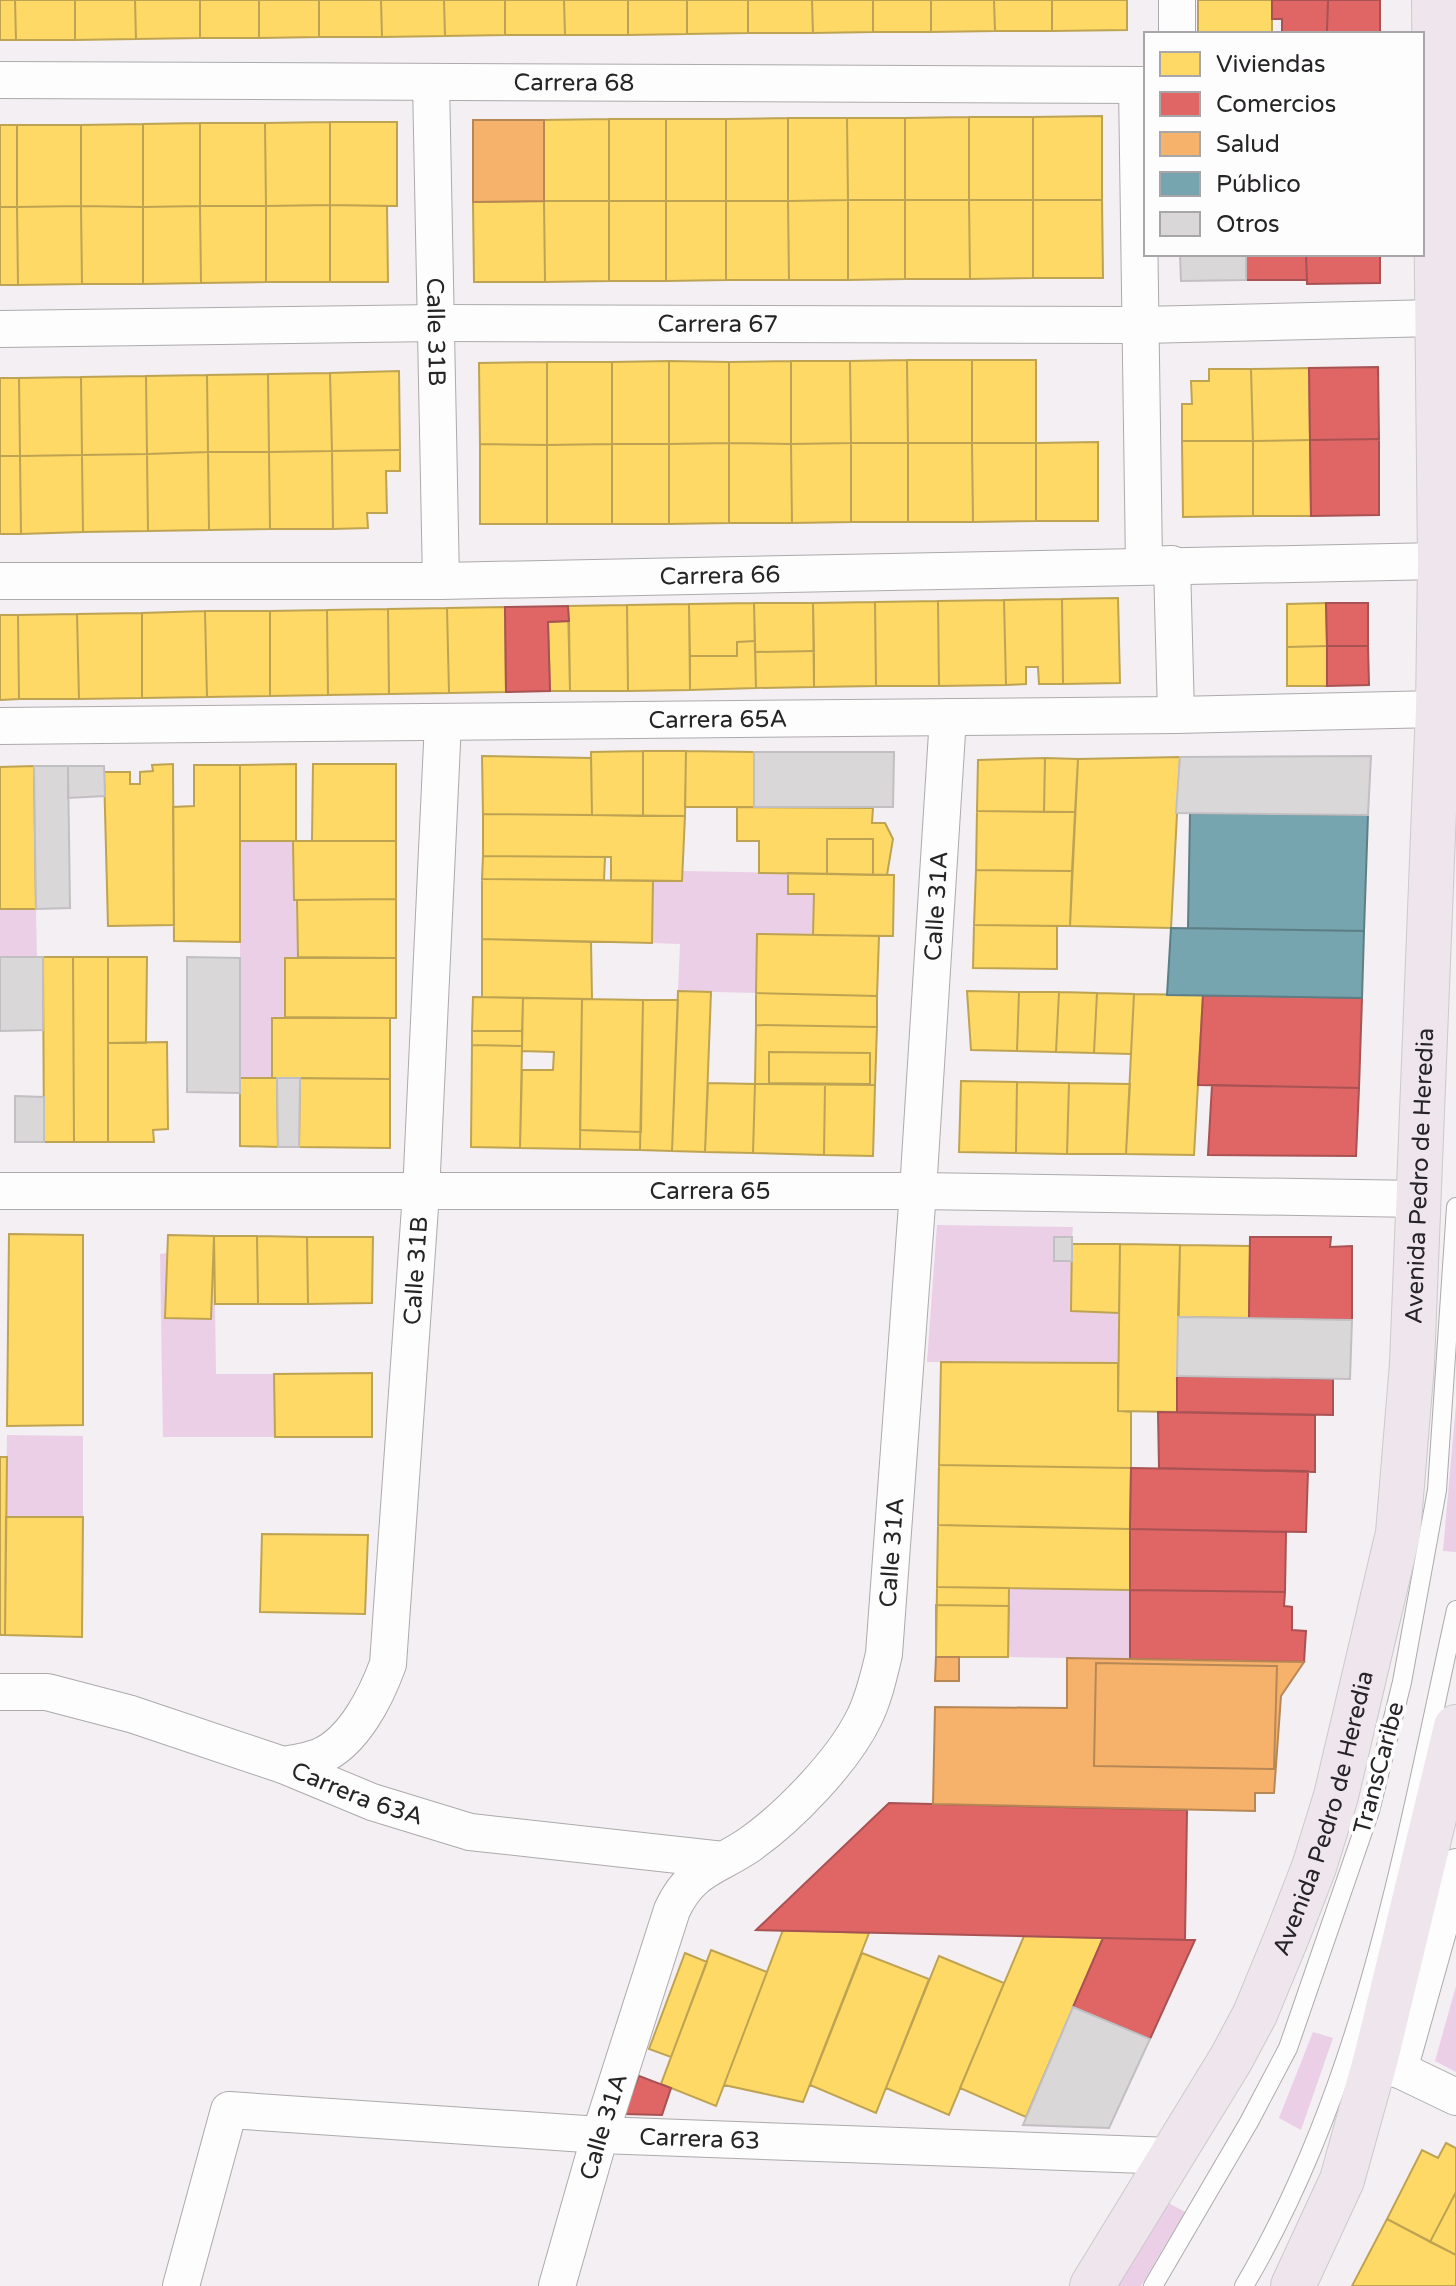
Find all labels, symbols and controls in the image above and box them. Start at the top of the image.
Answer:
legend [1144,32,1424,256]
text: Viviendas [1216,50,1325,79]
street label: Carrera 68 [513,68,635,97]
text: Comercios [1216,90,1336,119]
text: Salud [1216,130,1280,159]
text: Público [1216,170,1301,199]
text: Otros [1216,210,1280,239]
street label: Calle 31B [420,277,452,387]
street label: Carrera 67 [657,309,778,338]
street label: Carrera 66 [659,560,781,591]
street label: Carrera 65A [648,704,788,734]
street label: Calle 31A [918,850,954,962]
street label: Avenida Pedro de Heredia [1399,1027,1440,1325]
street label: Carrera 65 [650,1177,770,1206]
street label: Calle 31B [397,1215,434,1326]
street label: Calle 31A [873,1496,910,1608]
street label: Avenida Pedro de Heredia [1266,1668,1380,1960]
street label: TransCaribe [1347,1699,1411,1837]
street label: Carrera 63A [287,1756,427,1831]
street label: Calle 31A [573,2070,633,2183]
street label: Carrera 63 [639,2122,761,2155]

